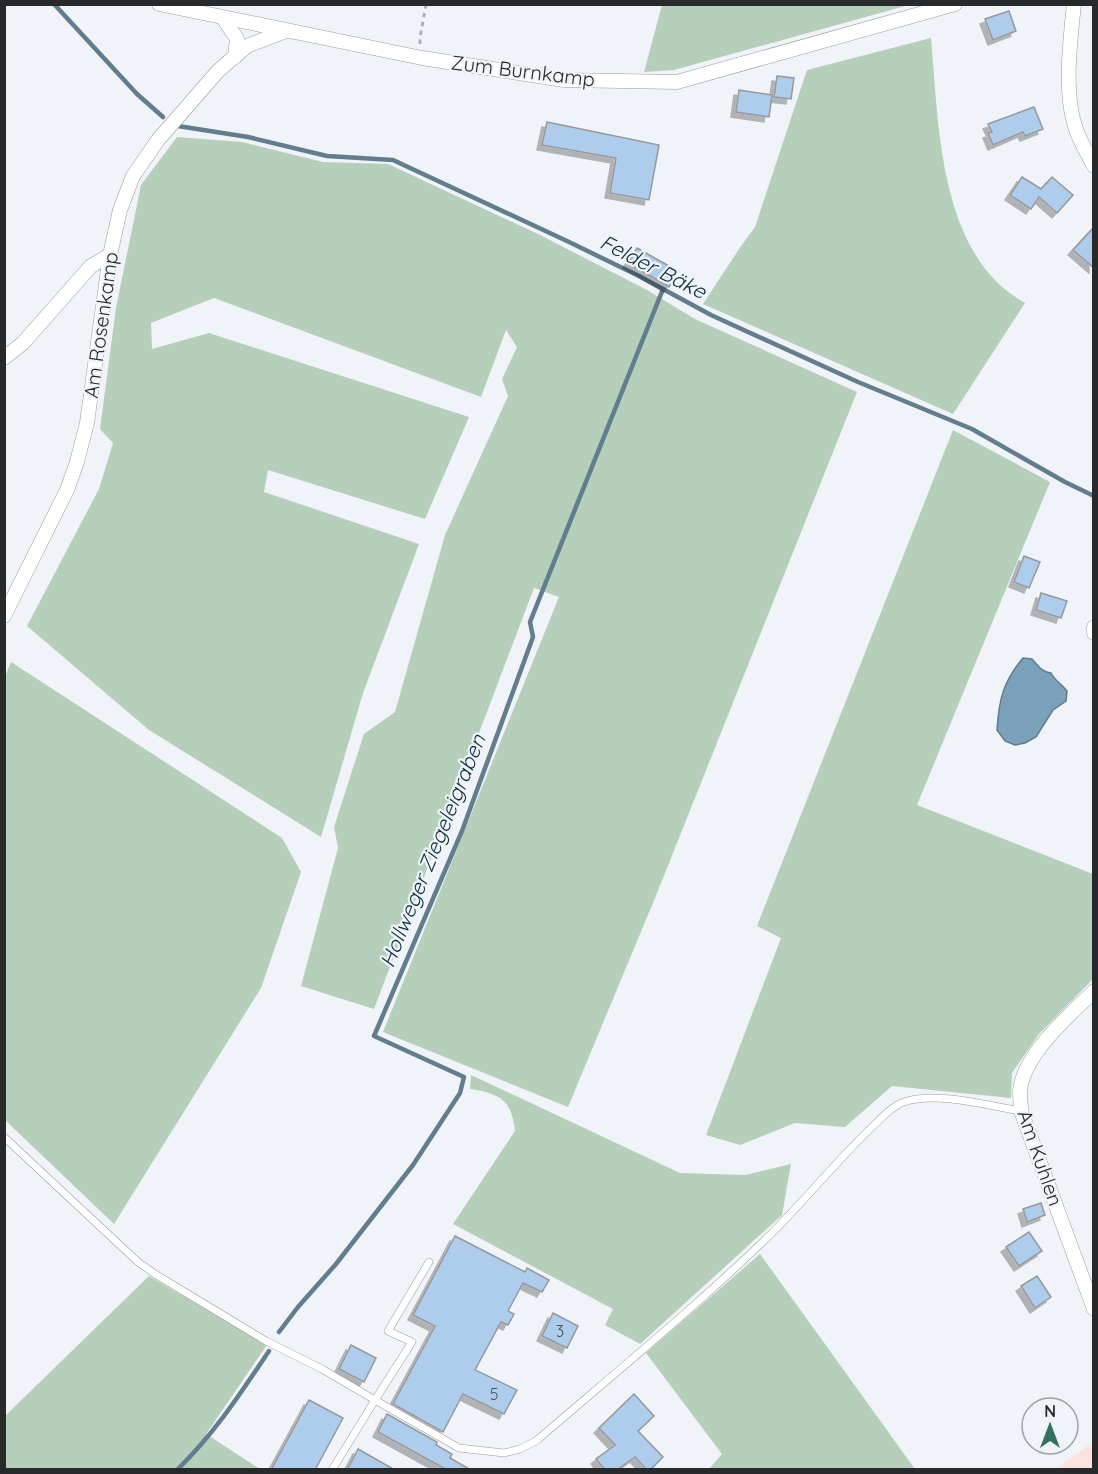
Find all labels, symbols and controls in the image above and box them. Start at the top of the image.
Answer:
street label: Zum Burnkamp [450,49,596,92]
water label: Felder Bäke [596,228,712,304]
street label: Am Rosenkamp [78,250,123,400]
water label: Hollweger Ziegeleigraben [373,730,491,971]
street label: Am Kuhlen [1012,1107,1069,1209]
house number: 3 [556,1321,564,1341]
house number: 5 [490,1384,498,1404]
north arrow [1020,1396,1080,1456]
text: N [1044,1401,1056,1421]

